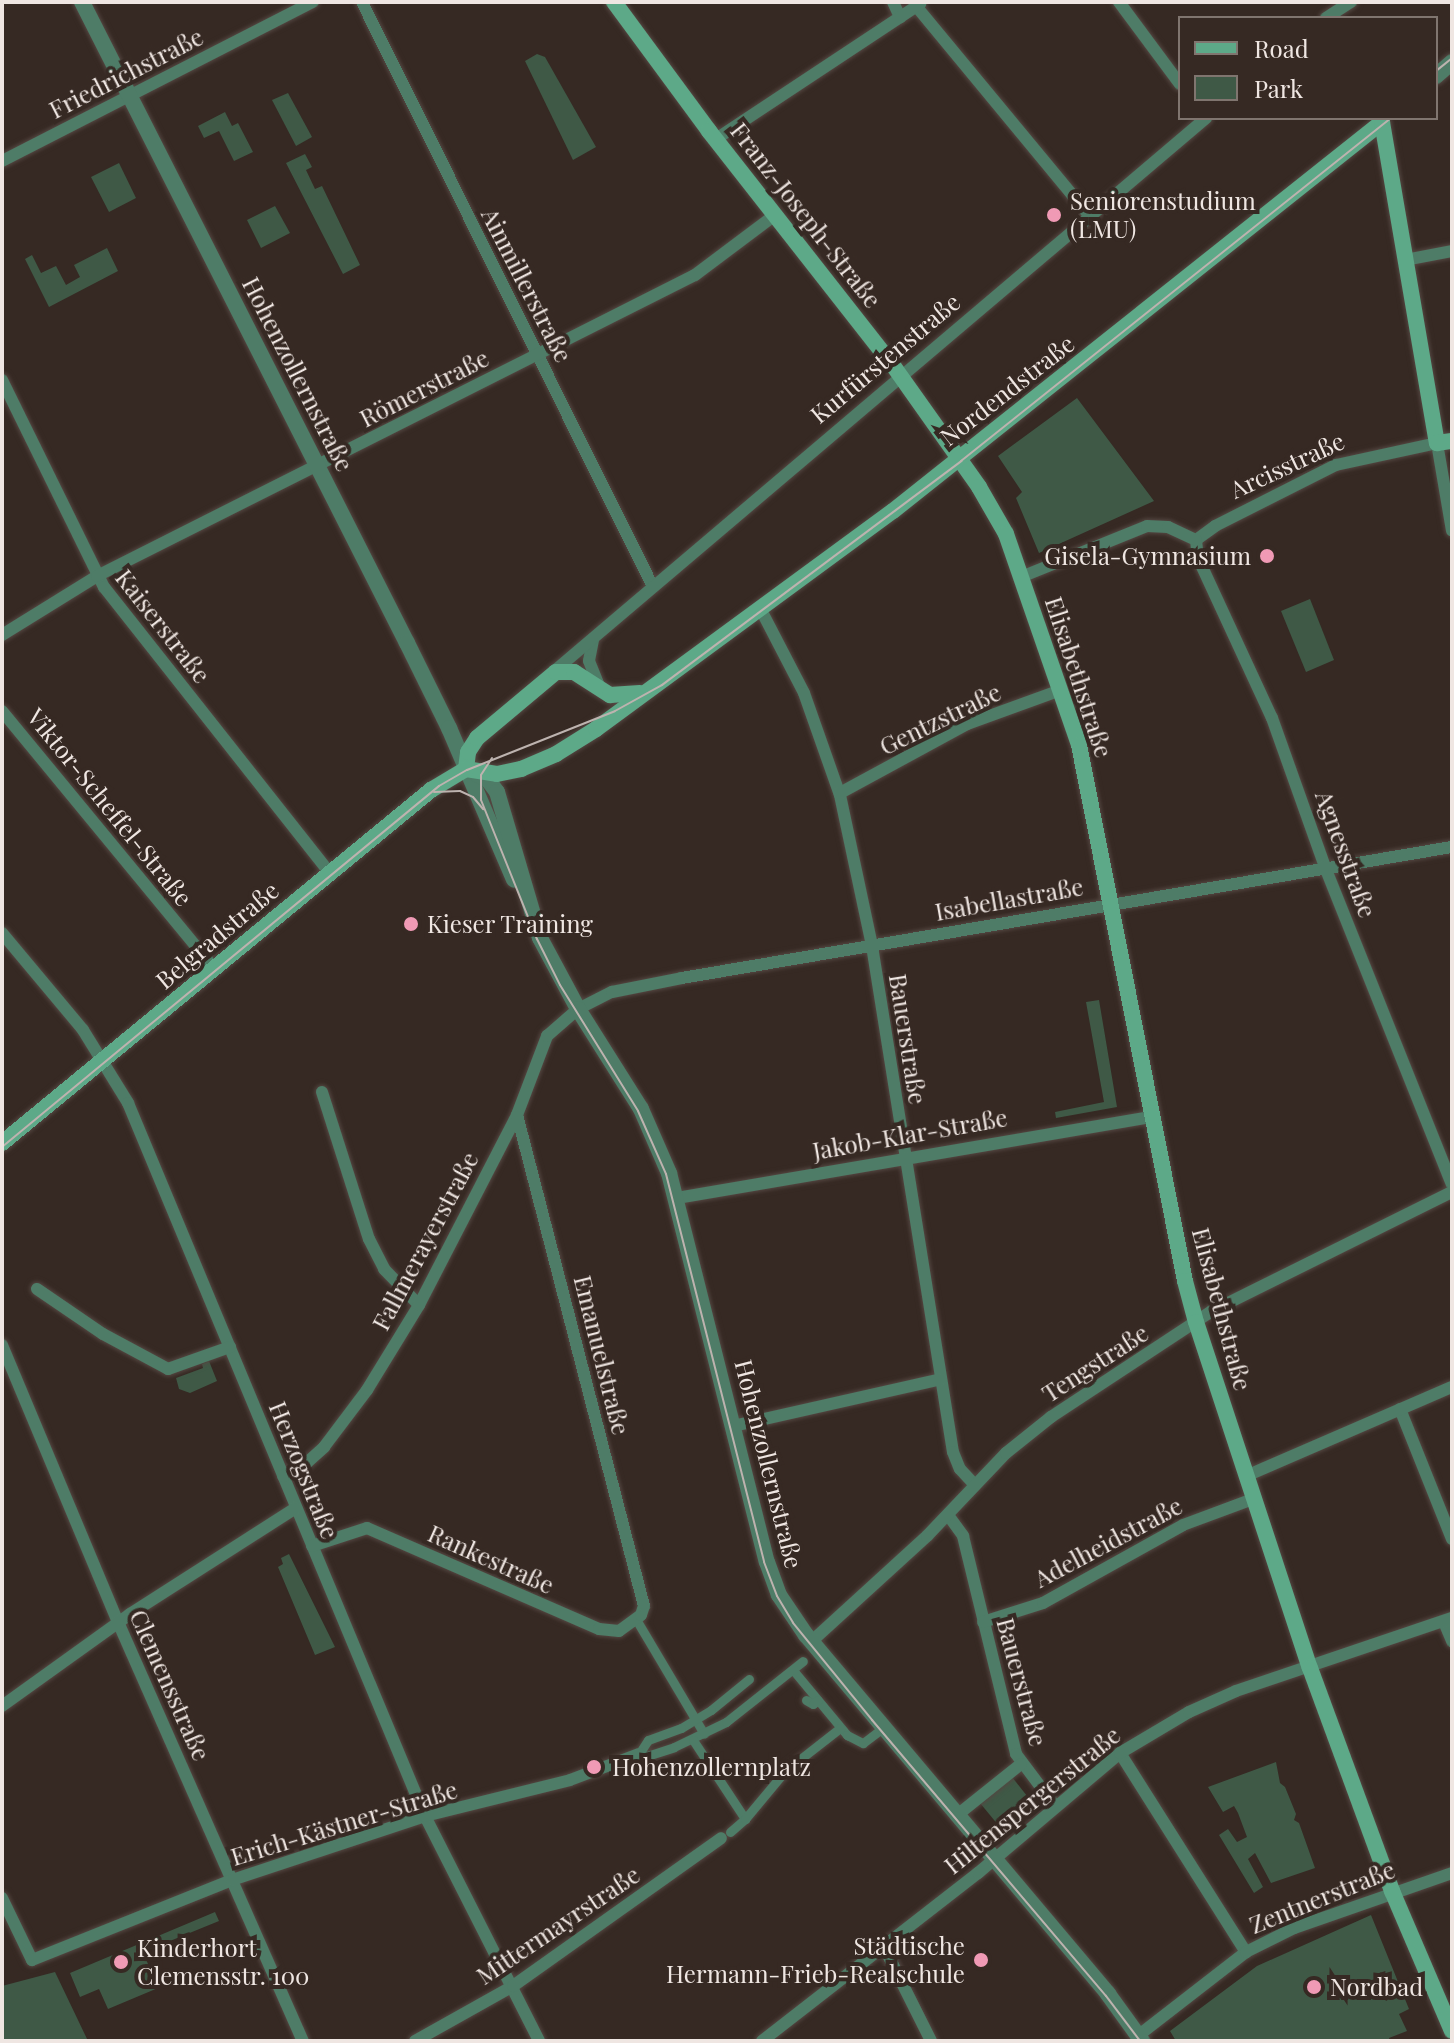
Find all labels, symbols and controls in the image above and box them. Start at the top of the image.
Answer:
legend [1178,16,1438,120]
street label: Friedrichstraße [44,22,208,124]
text: Road [1254,32,1309,64]
text: Park [1254,72,1303,104]
street label: Franz-Joseph-Straße [725,117,887,313]
place label: Seniorenstudium (LMU) [1070,187,1256,243]
street label: Ainmillerstraße [476,203,578,367]
marker: Seniorenstudium (LMU) [1045,206,1063,224]
street label: Hohenzollernstraße [237,272,359,476]
street label: Kurfürstenstraße [804,287,966,429]
street label: Nordendstraße [934,329,1080,451]
street label: Römerstraße [355,343,493,433]
street label: Arcisstraße [1225,426,1349,504]
place label: Gisela-Gymnasium [1044,542,1251,570]
marker: Gisela-Gymnasium [1258,547,1276,565]
street label: Kaiserstraße [110,563,216,689]
street label: Elisabethstraße [1039,593,1119,761]
street label: Gentzstraße [875,677,1005,761]
street label: Viktor-Scheffel-Straße [21,702,199,912]
street label: Agnesstraße [1310,787,1382,921]
street label: Isabellastraße [933,872,1085,926]
street label: Belgradstraße [150,875,284,995]
place label: Kieser Training [427,910,594,938]
marker: Kieser Training [402,915,420,933]
street label: Bauerstraße [883,972,933,1106]
street label: Jakob-Klar-Straße [810,1103,1010,1165]
street label: Fallmerayerstraße [366,1147,484,1335]
street label: Elisabethstraße [1186,1224,1258,1394]
street label: Emanuelstraße [568,1272,636,1438]
street label: Tengstraße [1037,1318,1153,1408]
street label: Hohenzollernstraße [729,1357,809,1571]
street label: Herzogstraße [263,1397,345,1543]
street label: Adelheidstraße [1029,1491,1187,1593]
street label: Rankestraße [424,1518,558,1600]
street label: Clemensstraße [124,1605,216,1765]
street label: Bauerstraße [991,1615,1053,1749]
street label: Hiltenspergerstraße [938,1720,1126,1880]
place label: Hohenzollernplatz [612,1753,811,1781]
marker: Hohenzollernplatz [583,1756,605,1778]
street label: Erich-Kästner-Straße [227,1775,461,1871]
street label: Zentnerstraße [1245,1855,1399,1939]
street label: Mittermayrstraße [471,1860,645,1990]
place label: Städtische Hermann-Frieb-Realschule [666,1932,965,1988]
place label: Kinderhort Clemensstr. 100 [137,1934,310,1990]
marker: Städtische Hermann-Frieb-Realschule [972,1951,990,1969]
marker: Kinderhort Clemensstr. 100 [112,1953,130,1971]
place label: Nordbad [1330,1973,1423,2001]
marker: Nordbad [1305,1978,1323,1996]

